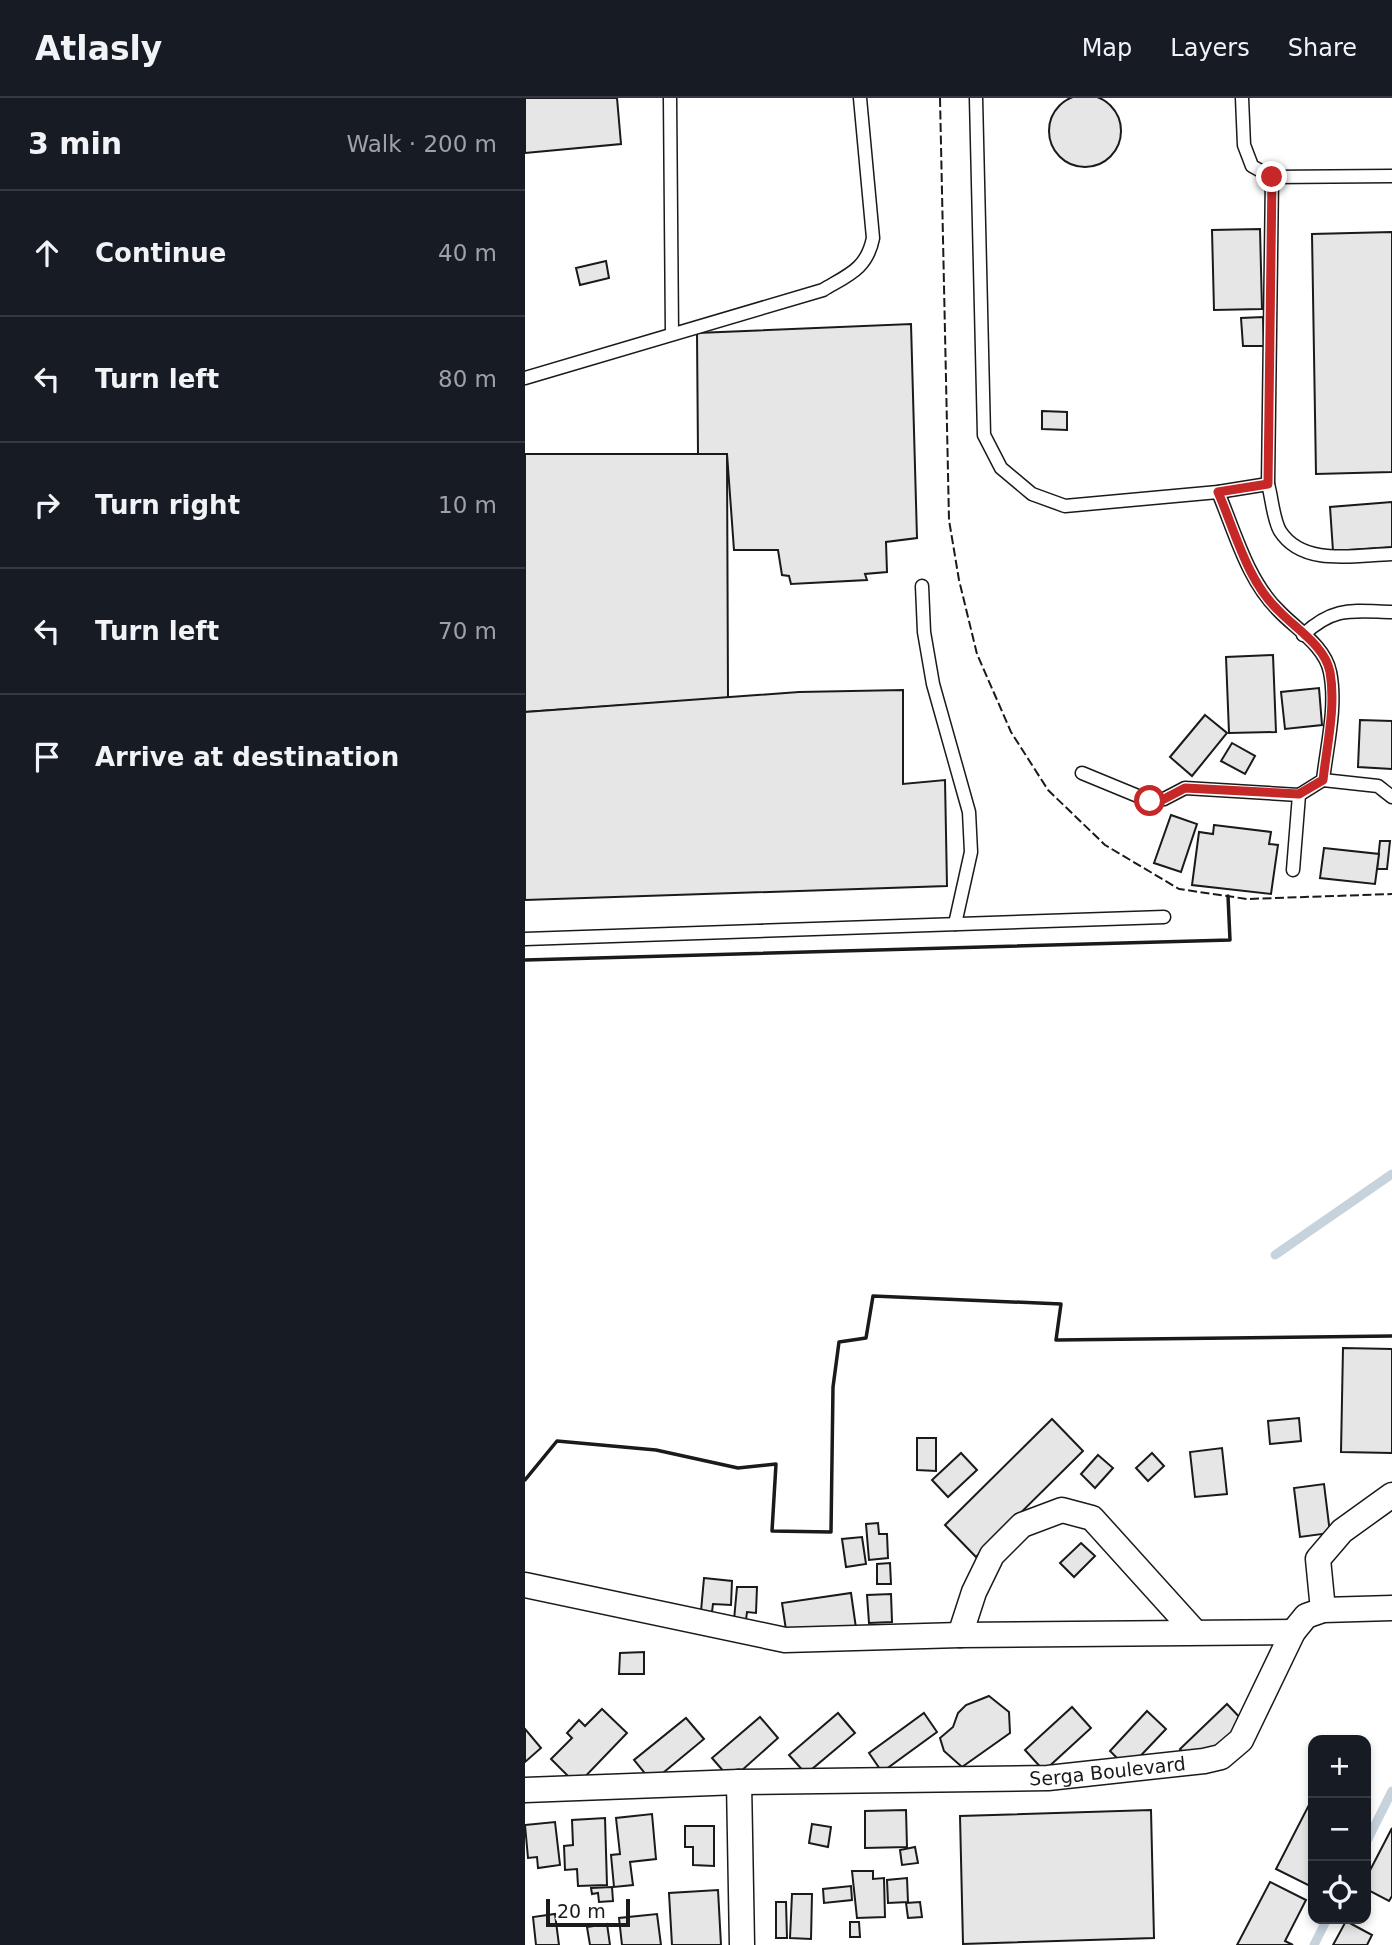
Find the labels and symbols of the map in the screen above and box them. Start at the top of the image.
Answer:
route end [1256,161,1287,192]
route start [1134,785,1165,816]
street label: Serga Boulevard [1029,1752,1187,1789]
scale bar [546,1896,630,1928]

